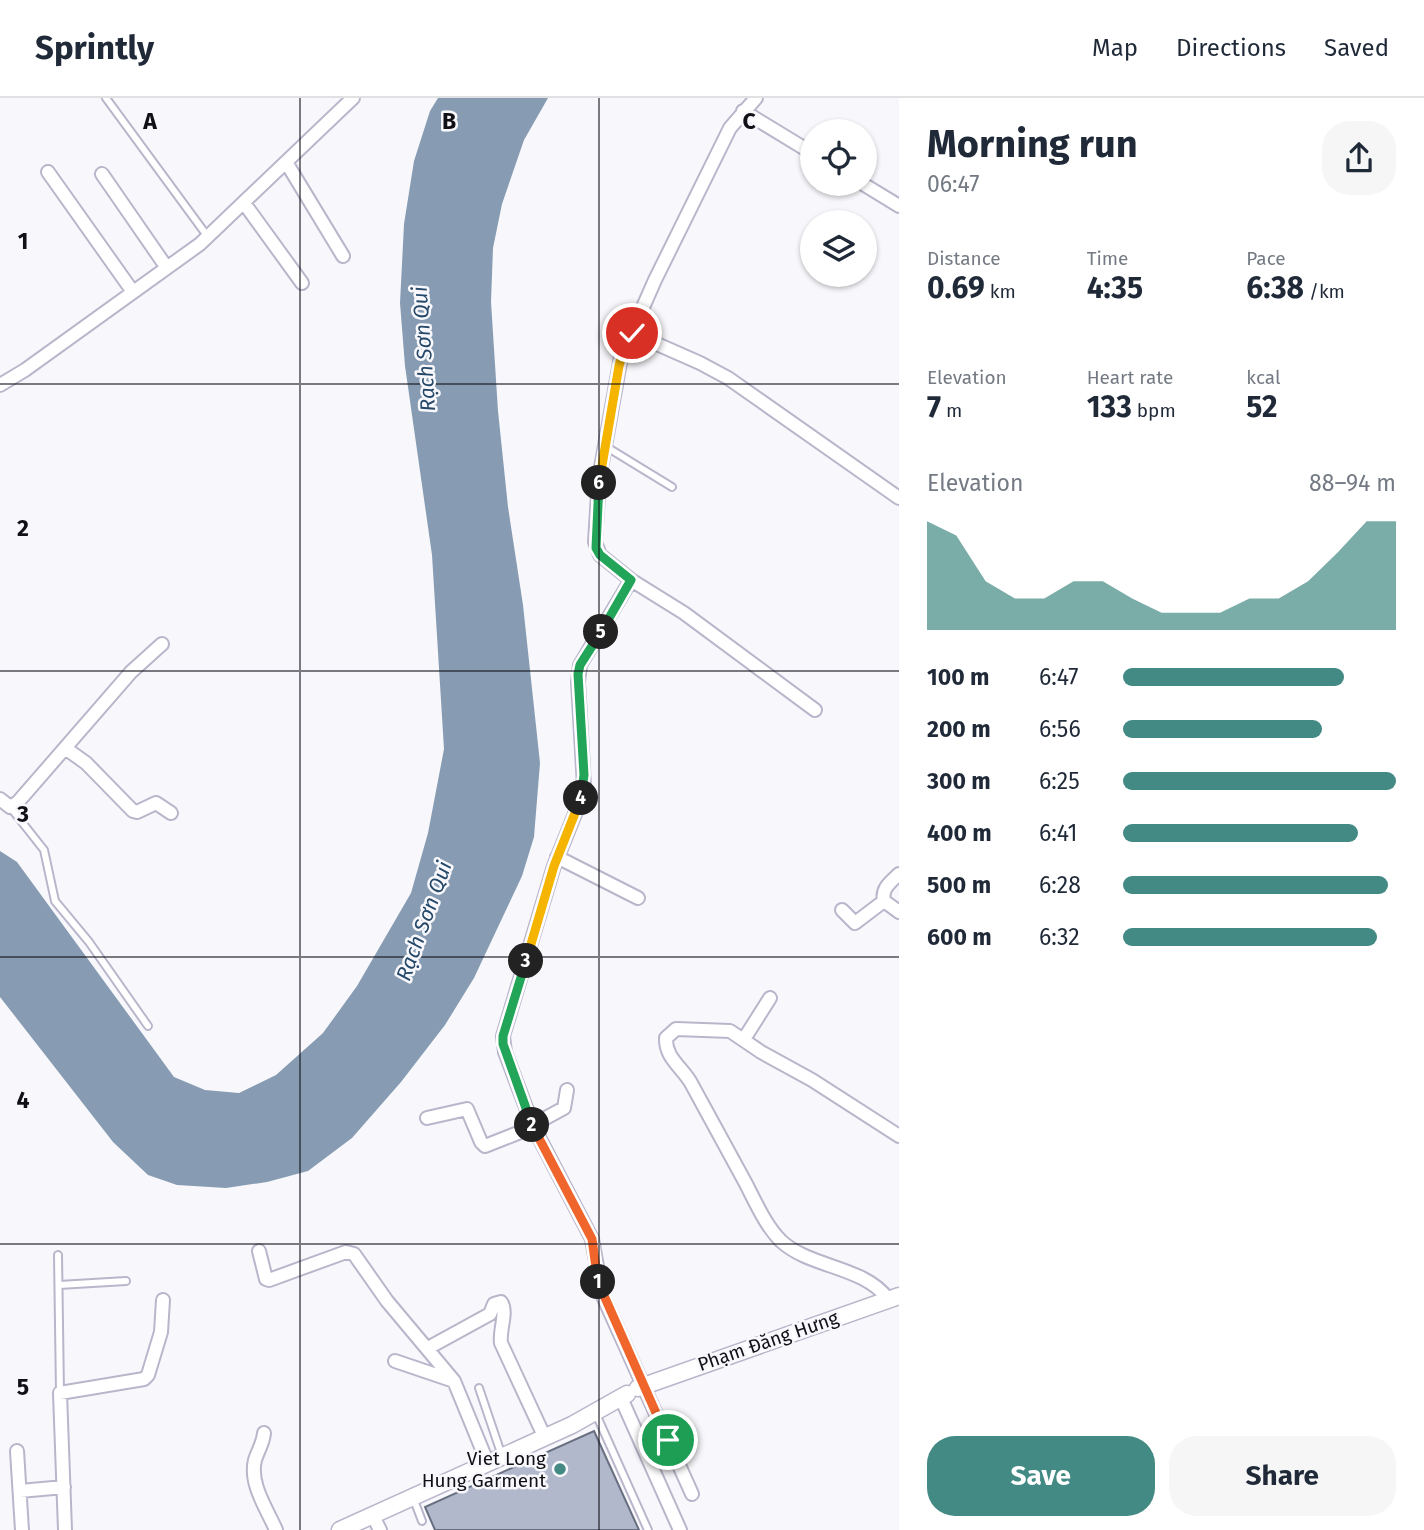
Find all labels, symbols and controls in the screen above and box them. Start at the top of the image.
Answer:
text: Sprintly [35,28,154,68]
text: Map [1092,34,1138,62]
text: Directions [1176,34,1286,62]
text: Saved [1324,34,1389,62]
text: A [142,107,157,135]
text: B [442,107,456,135]
text: C [742,107,756,135]
map controls [800,119,877,287]
button: locate [800,119,877,196]
text: Morning run [927,121,1138,167]
button: share [1322,121,1396,195]
text: 06:47 [927,170,979,198]
button: layers [800,210,877,287]
text: 1 [18,227,28,255]
text: Distance [927,247,1001,270]
text: Time [1087,247,1128,270]
text: Pace [1246,247,1286,270]
text: 0.69 [927,270,985,306]
text: 4:35 [1087,270,1143,306]
text: 6:38 [1246,270,1304,306]
text: km [985,280,1016,303]
text: /km [1304,280,1345,303]
water label: Rạch Sơn Qui [407,285,441,412]
pin [602,303,662,363]
icon: check [613,314,651,352]
text: Elevation [927,366,1007,389]
text: Heart rate [1087,366,1173,389]
text: kcal [1246,366,1281,389]
text: 7 [927,389,941,425]
text: 133 [1087,389,1132,425]
text: 52 [1246,389,1278,425]
text: m [941,399,962,422]
text: bpm [1132,399,1176,422]
pin: 6 [582,466,616,500]
text: Elevation [927,469,1023,497]
text: 88–94 m [1309,469,1396,497]
text: 6 [593,471,604,494]
text: 2 [17,514,29,542]
pin: 5 [584,614,618,650]
text: 5 [595,620,606,643]
text: 100 m [927,663,989,691]
text: 6:47 [1039,663,1079,691]
text: 200 m [927,715,991,743]
text: 6:56 [1039,715,1081,743]
text: 300 m [927,767,991,795]
text: 6:25 [1039,767,1080,795]
pin: 4 [564,780,598,816]
text: 4 [575,786,586,809]
text: 3 [16,800,29,828]
text: 400 m [927,819,992,847]
text: 6:41 [1039,819,1078,847]
water label: Rạch Sơn Qui [390,858,458,984]
text: 500 m [927,871,991,899]
text: 6:28 [1039,871,1081,899]
text: 600 m [927,923,992,951]
text: 6:32 [1039,923,1080,951]
pin: 3 [508,944,544,978]
text: 3 [521,949,530,972]
text: 4 [17,1086,30,1114]
pin: 2 [514,1108,550,1142]
text: 2 [527,1113,536,1136]
pin: 1 [580,1264,616,1300]
text: 1 [593,1270,602,1293]
street label: Phạm Đăng Hưng [695,1306,842,1376]
text: 5 [17,1373,29,1401]
pin [638,1410,698,1470]
icon: arrive [649,1421,687,1459]
button: Save [927,1436,1155,1516]
button: Share [1169,1436,1396,1516]
place label: Viet Long Hung Garment [422,1447,546,1492]
marker: Viet Long Hung Garment [552,1461,568,1477]

